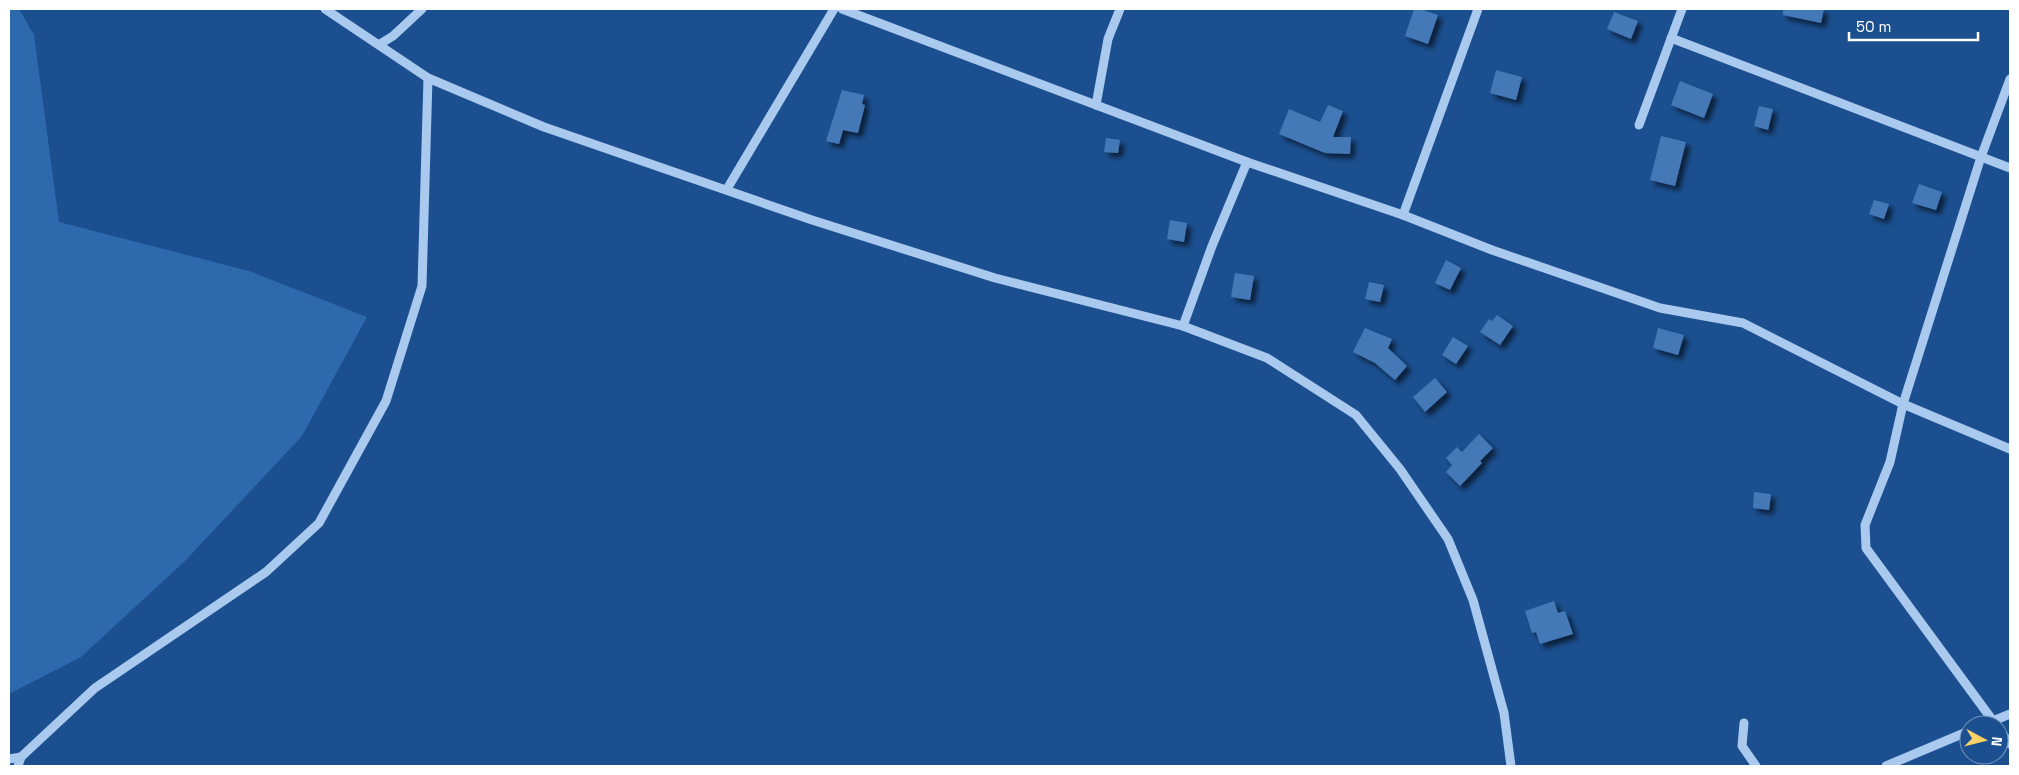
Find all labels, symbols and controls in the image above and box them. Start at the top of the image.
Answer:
scale bar [1849,10,1978,42]
text: 50 m [1856,17,1891,36]
north arrow [1959,715,2009,765]
text: N [1987,736,2006,747]

